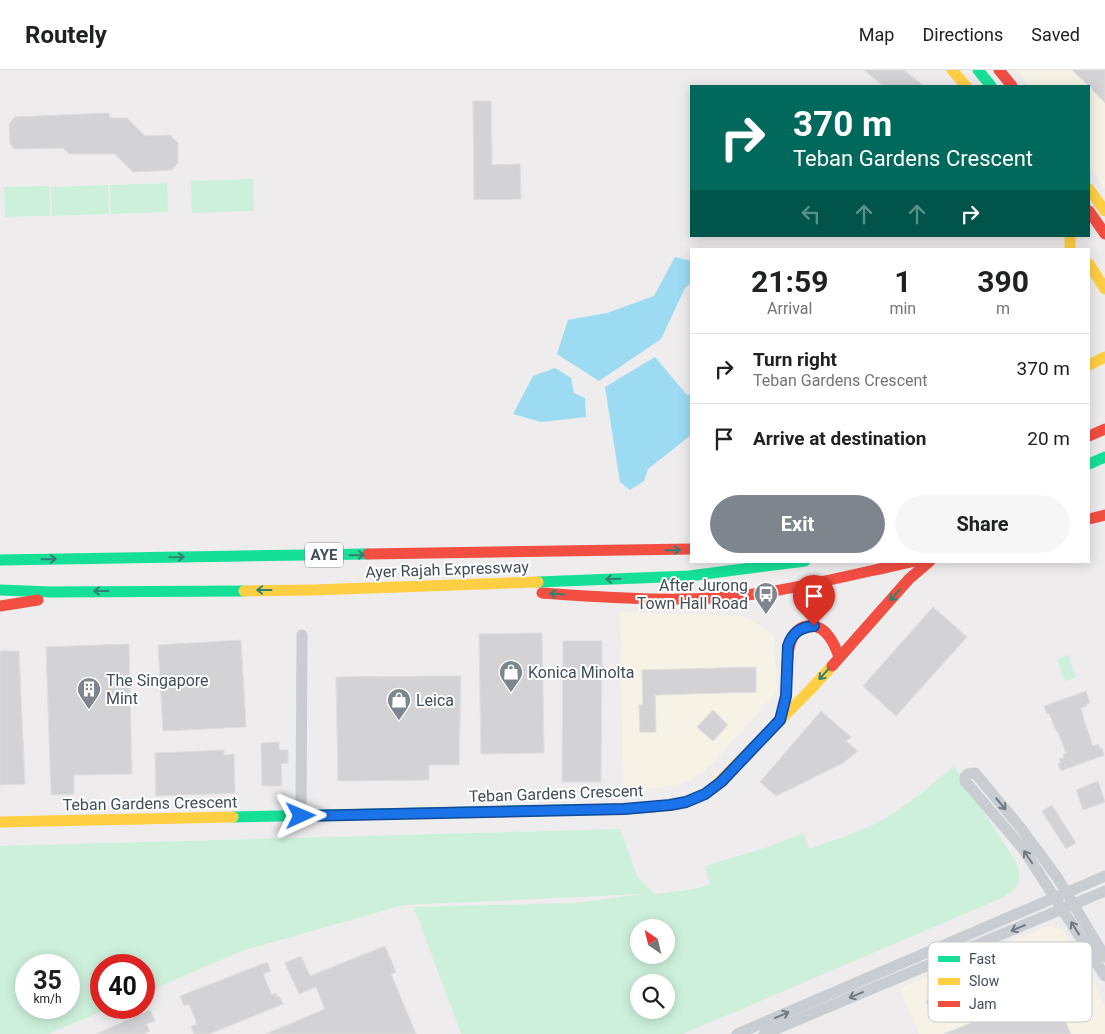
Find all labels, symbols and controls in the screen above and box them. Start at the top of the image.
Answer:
text: Routely [25,21,107,49]
text: Map [859,24,894,45]
text: Directions [922,24,1003,45]
text: Saved [1031,24,1080,45]
text: 370 m [793,104,892,145]
icon: right [710,105,775,170]
text: Teban Gardens Crescent [793,146,1033,171]
icon: left [797,200,825,228]
icon: ahead [850,200,878,228]
icon: ahead [903,200,931,228]
icon: right [956,200,984,228]
text: 21:59 [751,264,828,299]
text: 1 [894,264,911,299]
text: 390 [977,264,1029,299]
text: Arrival [767,299,812,318]
text: min [889,299,916,318]
text: m [996,299,1010,318]
text: Turn right [753,348,837,371]
icon: right [710,355,738,383]
text: 370 m [1017,357,1070,380]
text: Teban Gardens Crescent [753,371,928,390]
icon: arrive [710,425,738,453]
text: Arrive at destination [753,427,926,450]
text: 20 m [1027,427,1070,450]
button: Exit [710,495,885,553]
button: Share [895,495,1070,553]
road number: AYE [305,542,343,568]
one-way arrow [664,545,681,555]
one-way arrow [348,550,365,560]
one-way arrow [168,552,185,562]
one-way arrow [40,554,56,564]
street label: Ayer Rajah Expressway [365,557,530,582]
one-way arrow [606,574,622,583]
pin [793,575,835,626]
place label: After Jurong Town Hall Road [637,576,748,613]
bus stop icon: After Jurong Town Hall Road [753,581,779,615]
icon: arrive [800,582,828,610]
one-way arrow [256,585,272,595]
one-way arrow [94,586,110,596]
one-way arrow [889,589,901,602]
one-way arrow [549,590,565,599]
shop icon: Konica Minolta [498,659,524,693]
place label: Konica Minolta [528,663,634,682]
one-way arrow [819,667,830,680]
place label: The Singapore Mint [106,671,209,708]
building icon: The Singapore Mint [76,676,102,710]
shop icon: Leica [386,687,412,721]
place label: Leica [416,691,454,710]
street label: Teban Gardens Crescent [468,781,644,806]
position arrow [274,789,326,841]
street label: Teban Gardens Crescent [63,792,237,815]
one-way arrow [995,797,1006,810]
one-way arrow [1023,850,1033,864]
north arrow [630,919,675,964]
map controls [630,919,675,1019]
one-way arrow [1069,921,1079,935]
one-way arrow [1011,923,1026,933]
legend [928,942,1092,1022]
text: Fast [969,951,996,967]
speed limit sign: 40 [90,954,155,1019]
text: 35 [33,966,62,995]
text: Slow [969,973,1000,989]
button: search [630,974,675,1019]
one-way arrow [849,991,864,1001]
text: km/h [33,992,62,1006]
text: Jam [969,996,997,1012]
one-way arrow [774,1010,789,1019]

